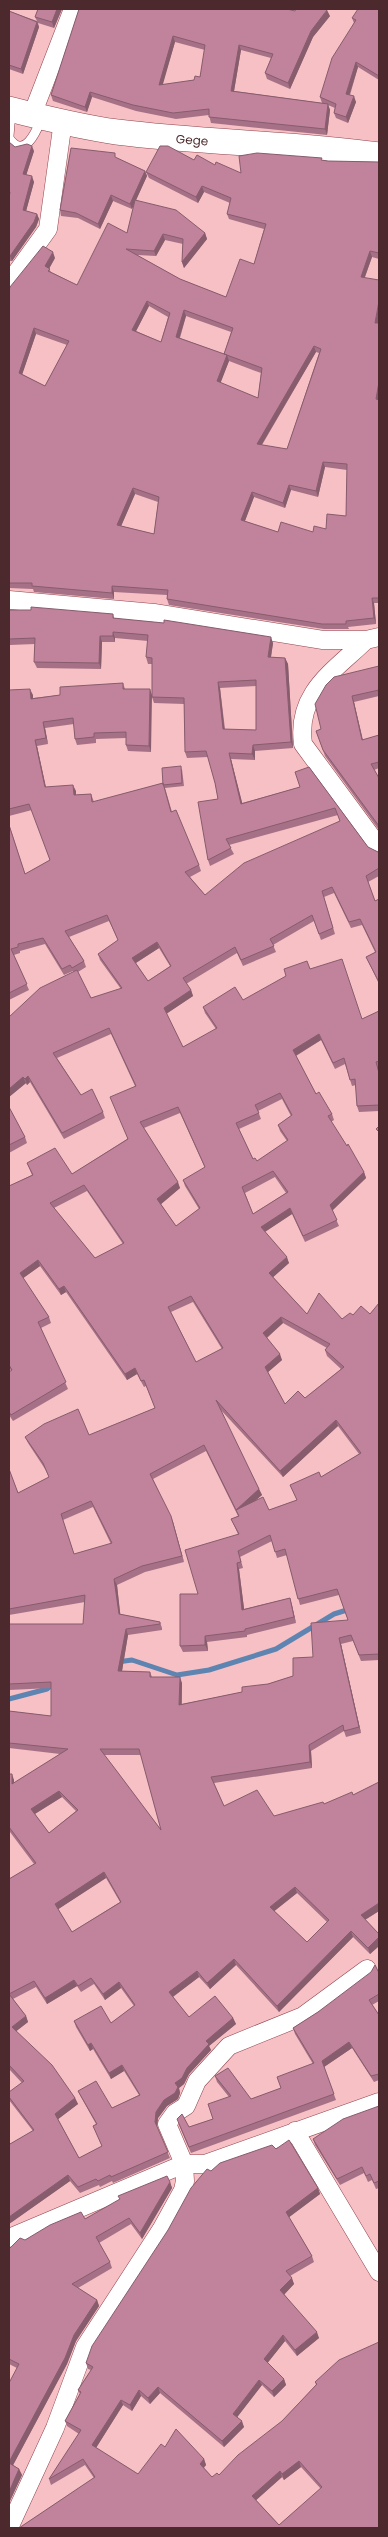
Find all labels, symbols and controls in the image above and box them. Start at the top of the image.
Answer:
street label: Gege [175,130,209,149]

